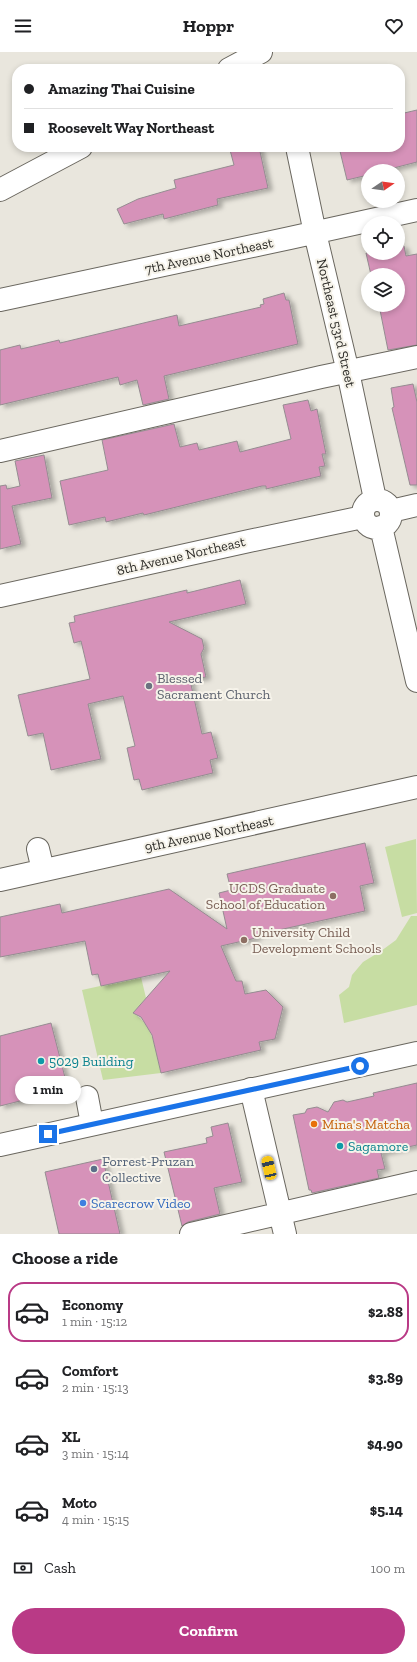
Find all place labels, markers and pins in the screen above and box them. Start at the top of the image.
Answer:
place label: Blessed Sacrament Church [157,670,270,703]
marker: Blessed Sacrament Church [144,681,154,691]
place label: UCDS Graduate School of Education [206,880,325,913]
marker: UCDS Graduate School of Education [328,891,338,901]
place label: University Child Development Schools [252,924,381,957]
marker: University Child Development Schools [239,935,249,945]
place label: 5029 Building [49,1053,134,1070]
marker: 5029 Building [36,1056,46,1066]
place label: Mina's Matcha [322,1116,410,1133]
marker: Mina's Matcha [309,1119,319,1129]
place label: Sagamore [348,1138,409,1155]
marker: Sagamore [335,1141,345,1151]
place label: Forrest-Pruzan Collective [102,1153,194,1186]
marker: Forrest-Pruzan Collective [89,1164,99,1174]
place label: Scarecrow Video [91,1195,191,1212]
marker: Scarecrow Video [78,1198,88,1208]

